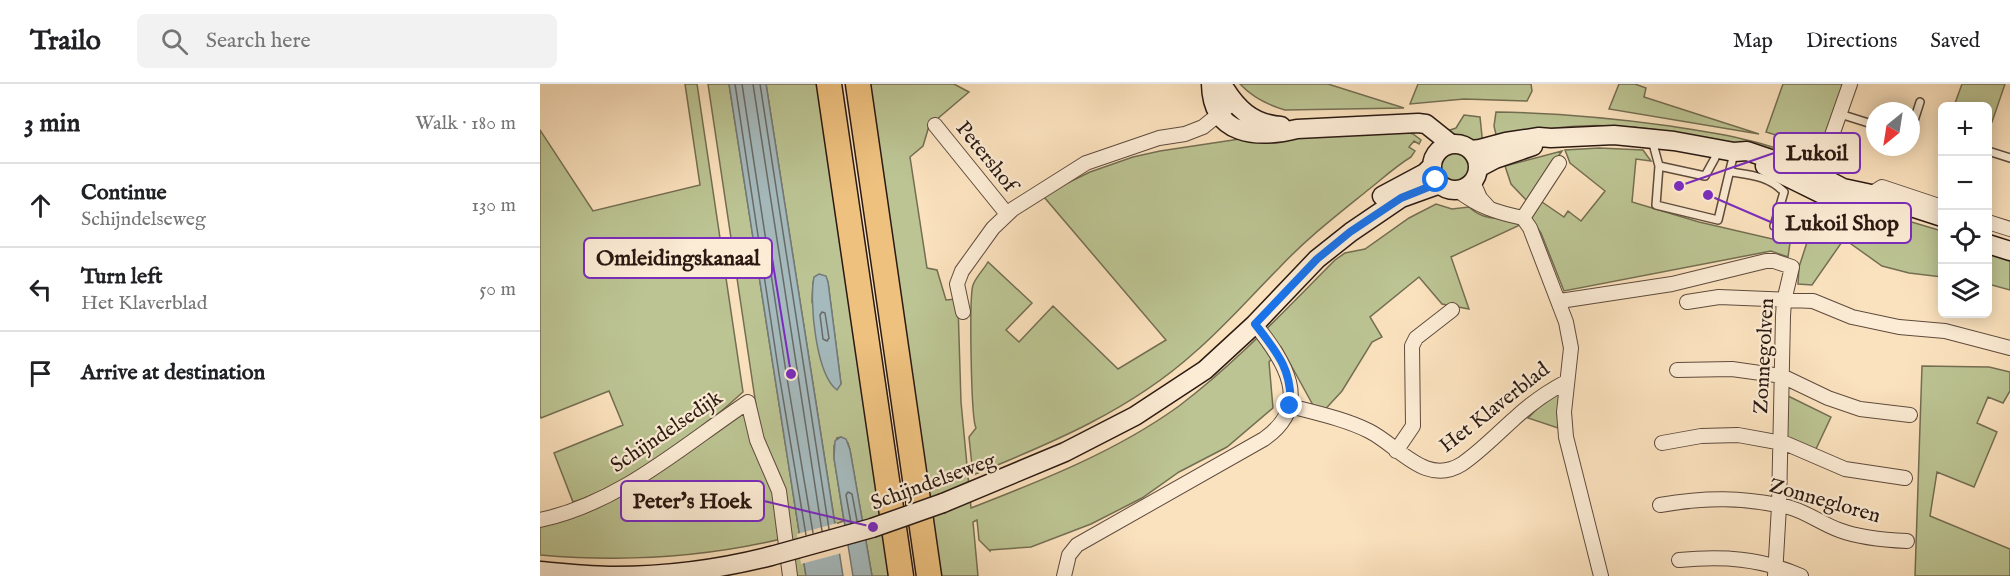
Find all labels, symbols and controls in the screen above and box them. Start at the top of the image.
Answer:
search box [137,14,557,68]
text: Trailo [30,24,101,59]
icon: search [158,25,191,58]
text: Search here [206,27,311,55]
text: Map [1733,28,1773,55]
text: Directions [1806,28,1897,55]
text: Saved [1930,28,1980,55]
north arrow [1866,102,1920,156]
map controls [1938,102,1992,318]
button: + [1938,102,1992,156]
text: 3 min [24,107,80,140]
text: Walk · 180 m [415,111,516,136]
street label: Petershof [949,116,1025,200]
callout: Lukoil [1774,133,1860,173]
text: Lukoil [1786,140,1849,168]
button: − [1938,156,1992,210]
route start [1422,166,1448,192]
text: Continue [81,179,167,207]
icon: ahead [24,189,57,222]
text: 130 m [471,193,516,218]
callout: Lukoil Shop [1773,203,1911,243]
text: Schijndelseweg [81,207,206,232]
text: Lukoil Shop [1785,210,1899,238]
button: locate [1938,210,1992,264]
callout: Omleidingskanaal [584,238,772,278]
text: Omleidingskanaal [596,245,761,273]
text: Turn left [81,263,163,291]
button: layers [1938,264,1992,318]
icon: left [24,273,57,306]
text: 50 m [479,277,516,302]
text: Het Klaverblad [81,291,207,316]
street label: Zonnegolven [1748,297,1781,415]
street label: Het Klaverblad [1434,356,1556,460]
icon: arrive [24,357,57,390]
text: Arrive at destination [81,359,265,387]
street label: Schijndelsedijk [606,384,729,480]
route end [1276,392,1302,418]
street label: Schijndelseweg [867,447,1000,518]
street label: Zonnegloren [1766,473,1883,530]
callout: Peter's Hoek [621,481,764,521]
text: Peter's Hoek [633,488,753,516]

